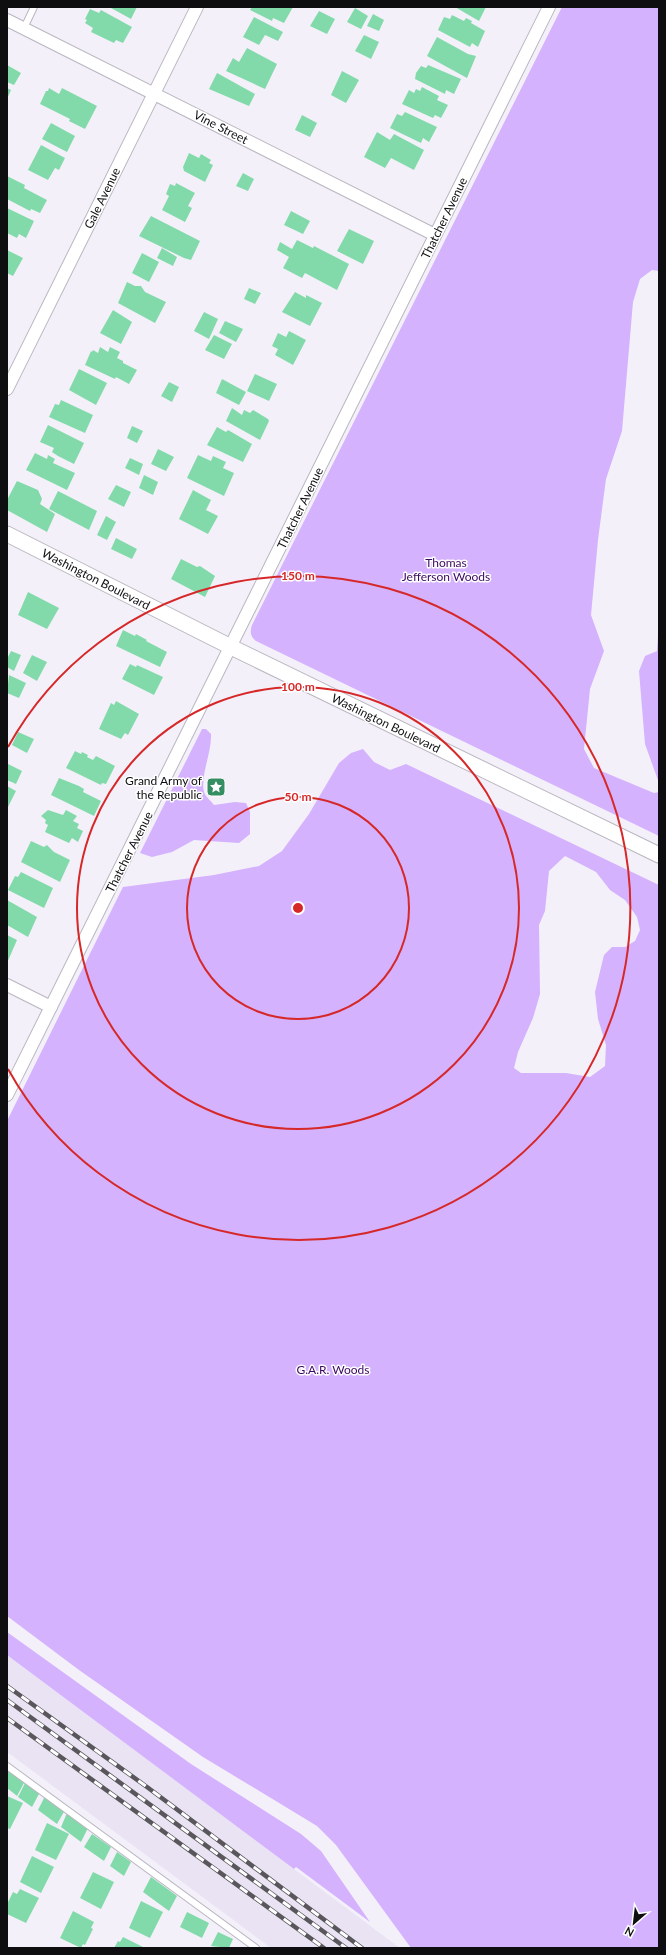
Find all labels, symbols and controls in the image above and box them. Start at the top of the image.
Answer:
street label: Vine Street [191,107,251,147]
street label: Gale Avenue [81,165,123,231]
street label: Thatcher Avenue [418,175,470,261]
street label: Thatcher Avenue [274,465,326,551]
street label: Washington Boulevard [39,545,153,613]
park label: Thomas Jefferson Woods [402,555,490,584]
text: 150 m [281,568,315,583]
text: 100 m [281,679,315,694]
street label: Washington Boulevard [329,690,443,756]
place label: Grand Army of the Republic [125,773,203,802]
place icon: Grand Army of the Republic [205,776,227,798]
text: 50 m [285,789,311,804]
street label: Thatcher Avenue [102,809,156,895]
centre of rings [291,901,305,915]
park label: G.A.R. Woods [296,1362,370,1377]
north arrow [614,1903,654,1943]
text: N [622,1925,636,1940]

